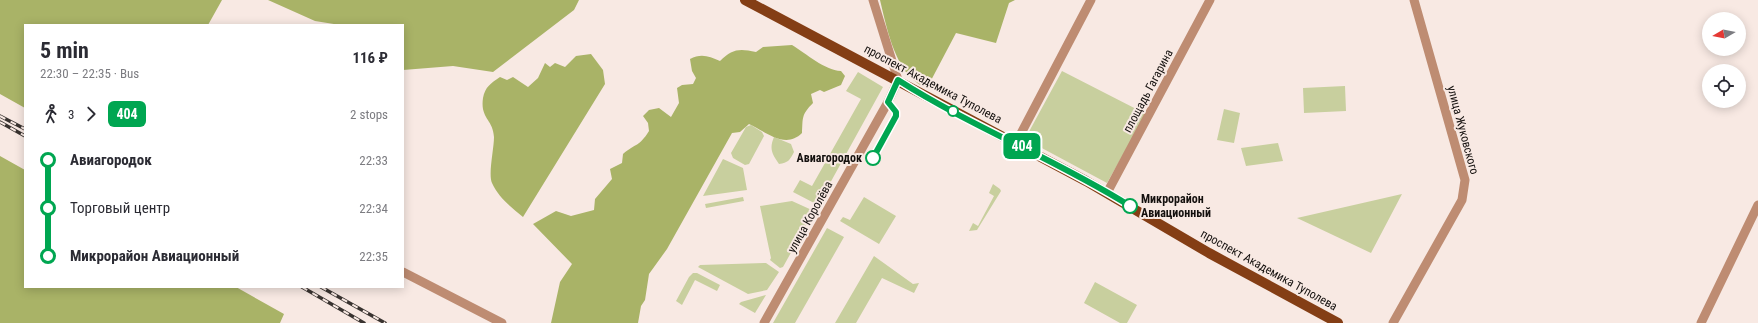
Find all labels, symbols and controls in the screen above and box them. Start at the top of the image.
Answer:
north arrow [1702,12,1746,56]
map controls [1702,12,1746,108]
text: 5 min [40,38,89,63]
street label: проспект Академика Туполева [862,42,1004,126]
street label: площадь Гагарина [1120,47,1176,135]
text: 116 ₽ [352,49,388,67]
button: locate [1702,64,1746,108]
text: 22:30 – 22:35 · Bus [40,66,139,81]
street label: улица Жуковского [1444,84,1482,176]
icon: walk [40,103,62,125]
icon: forward [80,103,102,125]
unlabelled marker [947,105,959,117]
text: 404 [116,106,138,122]
text: 3 [68,107,74,122]
text: 2 stops [350,107,388,122]
line badge: 404 [999,133,1045,159]
text: 404 [1011,138,1033,154]
marker: Авиагородок [865,150,881,166]
text: Авиагородок [70,151,152,169]
place label: Авиагородок [797,151,862,165]
text: 22:33 [359,153,388,168]
street label: улица Королёва [785,179,836,255]
place label: Микрорайон Авиационный [1141,192,1211,220]
marker: Микрорайон Авиационный [1122,198,1138,214]
text: Торговый центр [70,199,170,217]
text: 22:34 [359,201,388,216]
street label: проспект Академика Туполева [1198,227,1340,314]
text: Микрорайон Авиационный [70,247,239,265]
text: 22:35 [359,249,388,264]

